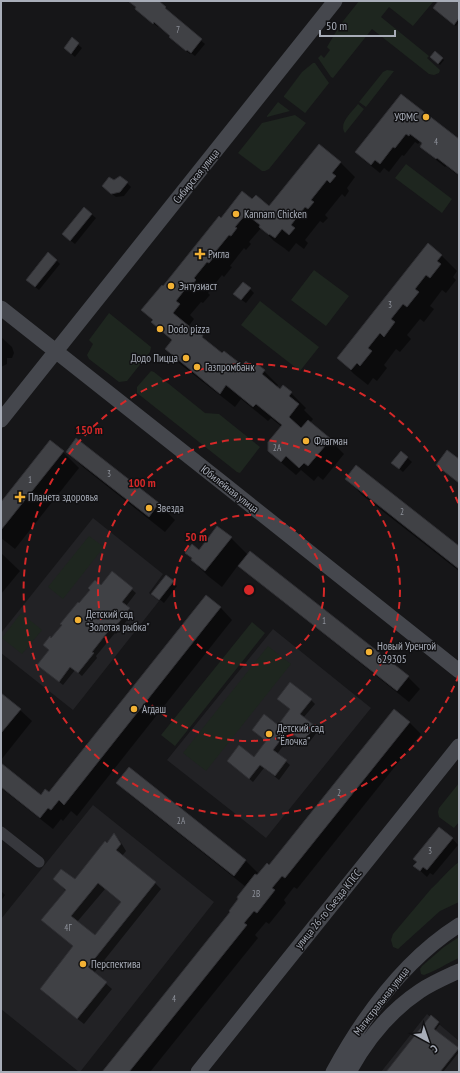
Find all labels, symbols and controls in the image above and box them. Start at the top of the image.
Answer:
scale bar [320,12,395,38]
text: 50 m [326,18,347,33]
house number: 7 [176,24,180,35]
place label: УФМС [394,110,418,124]
marker: УФМС [421,112,431,122]
house number: 4 [434,136,438,147]
street label: Сибирская улица [170,146,222,206]
place label: Kannam Chicken [244,207,307,221]
marker: Kannam Chicken [231,209,241,219]
place label: Ригла [208,247,229,261]
marker: Ригла [195,249,205,259]
place label: Энтузиаст [179,279,217,293]
marker: Энтузиаст [166,281,176,291]
house number: 3 [388,299,392,310]
place label: Dodo pizza [168,322,210,336]
marker: Dodo pizza [155,324,165,334]
place label: Додо Пицца [131,351,178,365]
marker: Додо Пицца [181,353,191,363]
place label: Газпромбанк [205,360,255,374]
marker: Газпромбанк [192,362,202,372]
text: 150 m [75,422,103,437]
place label: Флагман [314,434,348,448]
marker: Флагман [301,436,311,446]
house number: 2А [273,442,282,453]
street label: Юбилейная улица [198,462,262,516]
house number: 3 [107,468,111,479]
house number: 1 [28,474,32,485]
text: 100 m [128,475,156,490]
place label: Планета здоровья [28,490,98,504]
marker: Планета здоровья [15,492,25,502]
place label: Звезда [157,501,184,515]
marker: Звезда [144,503,154,513]
house number: 2 [400,506,404,517]
text: 50 m [185,529,207,544]
centre of rings [242,583,256,597]
place label: Детский сад "Золотая рыбка" [86,607,150,634]
marker: Детский сад "Золотая рыбка" [73,615,83,625]
house number: 1 [322,615,326,626]
place label: Новый Уренгой 629305 [377,639,436,666]
marker: Новый Уренгой 629305 [364,647,374,657]
place label: Агдаш [142,702,166,716]
marker: Агдаш [129,704,139,714]
place label: Детский сад "Ёлочка" [277,721,324,748]
marker: Детский сад "Ёлочка" [264,729,274,739]
house number: 2 [337,787,341,798]
house number: 2А [177,815,186,826]
house number: 3 [428,845,432,856]
street label: улица 26-го Съезда КПСС [292,866,364,952]
house number: 2В [252,888,260,899]
house number: 4Г [64,922,72,933]
place label: Перспектива [91,957,141,971]
marker: Перспектива [78,959,88,969]
street label: Магистральная улица [350,964,412,1038]
house number: 4 [172,993,176,1004]
north arrow [408,1021,448,1061]
text: С [428,1042,441,1056]

